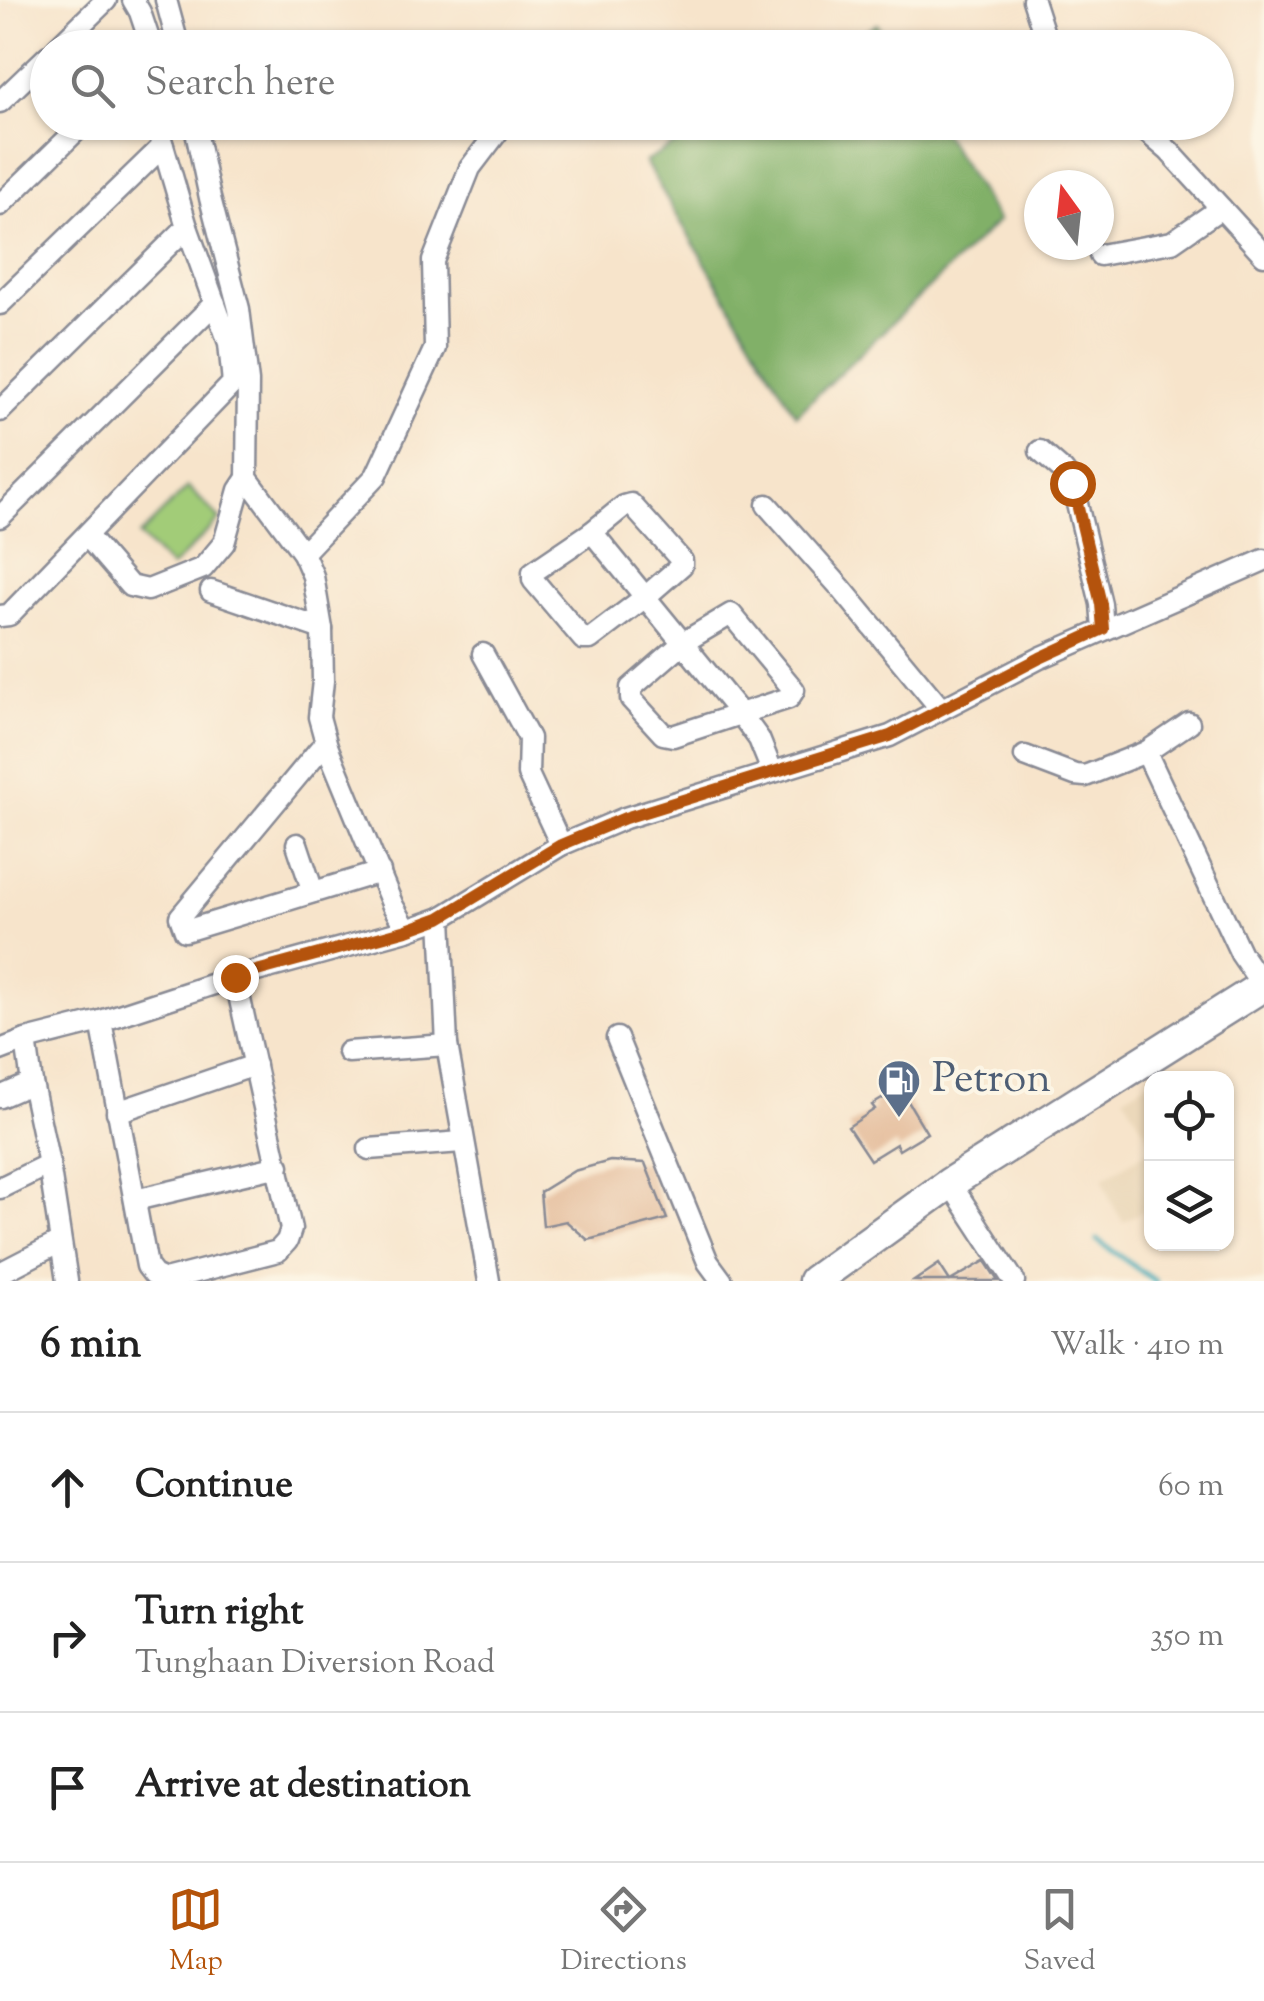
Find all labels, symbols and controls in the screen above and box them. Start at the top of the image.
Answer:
search box [30,30,1234,140]
icon: search [65,58,120,113]
text: Search here [145,58,336,112]
north arrow [1024,170,1114,260]
route start [1050,461,1096,507]
route end [213,955,259,1001]
place label: Petron [932,1051,1051,1111]
fuel station icon: Petron [876,1058,922,1119]
map controls [1144,1071,1234,1251]
button: locate [1144,1071,1234,1161]
button: layers [1144,1161,1234,1251]
text: 6 min [40,1316,141,1376]
text: Walk · 410 m [1050,1323,1224,1369]
icon: ahead [40,1460,95,1515]
text: Continue [135,1460,293,1514]
text: 60 m [1158,1464,1224,1510]
text: Turn right [135,1587,303,1641]
icon: right [40,1610,95,1665]
text: 350 m [1150,1614,1224,1660]
text: Tunghaan Diversion Road [135,1641,495,1687]
icon: arrive [40,1760,95,1815]
text: Arrive at destination [135,1760,471,1814]
tab: Map [168,1882,223,1982]
tab: Directions [560,1882,687,1982]
tab: Saved [1024,1882,1096,1982]

